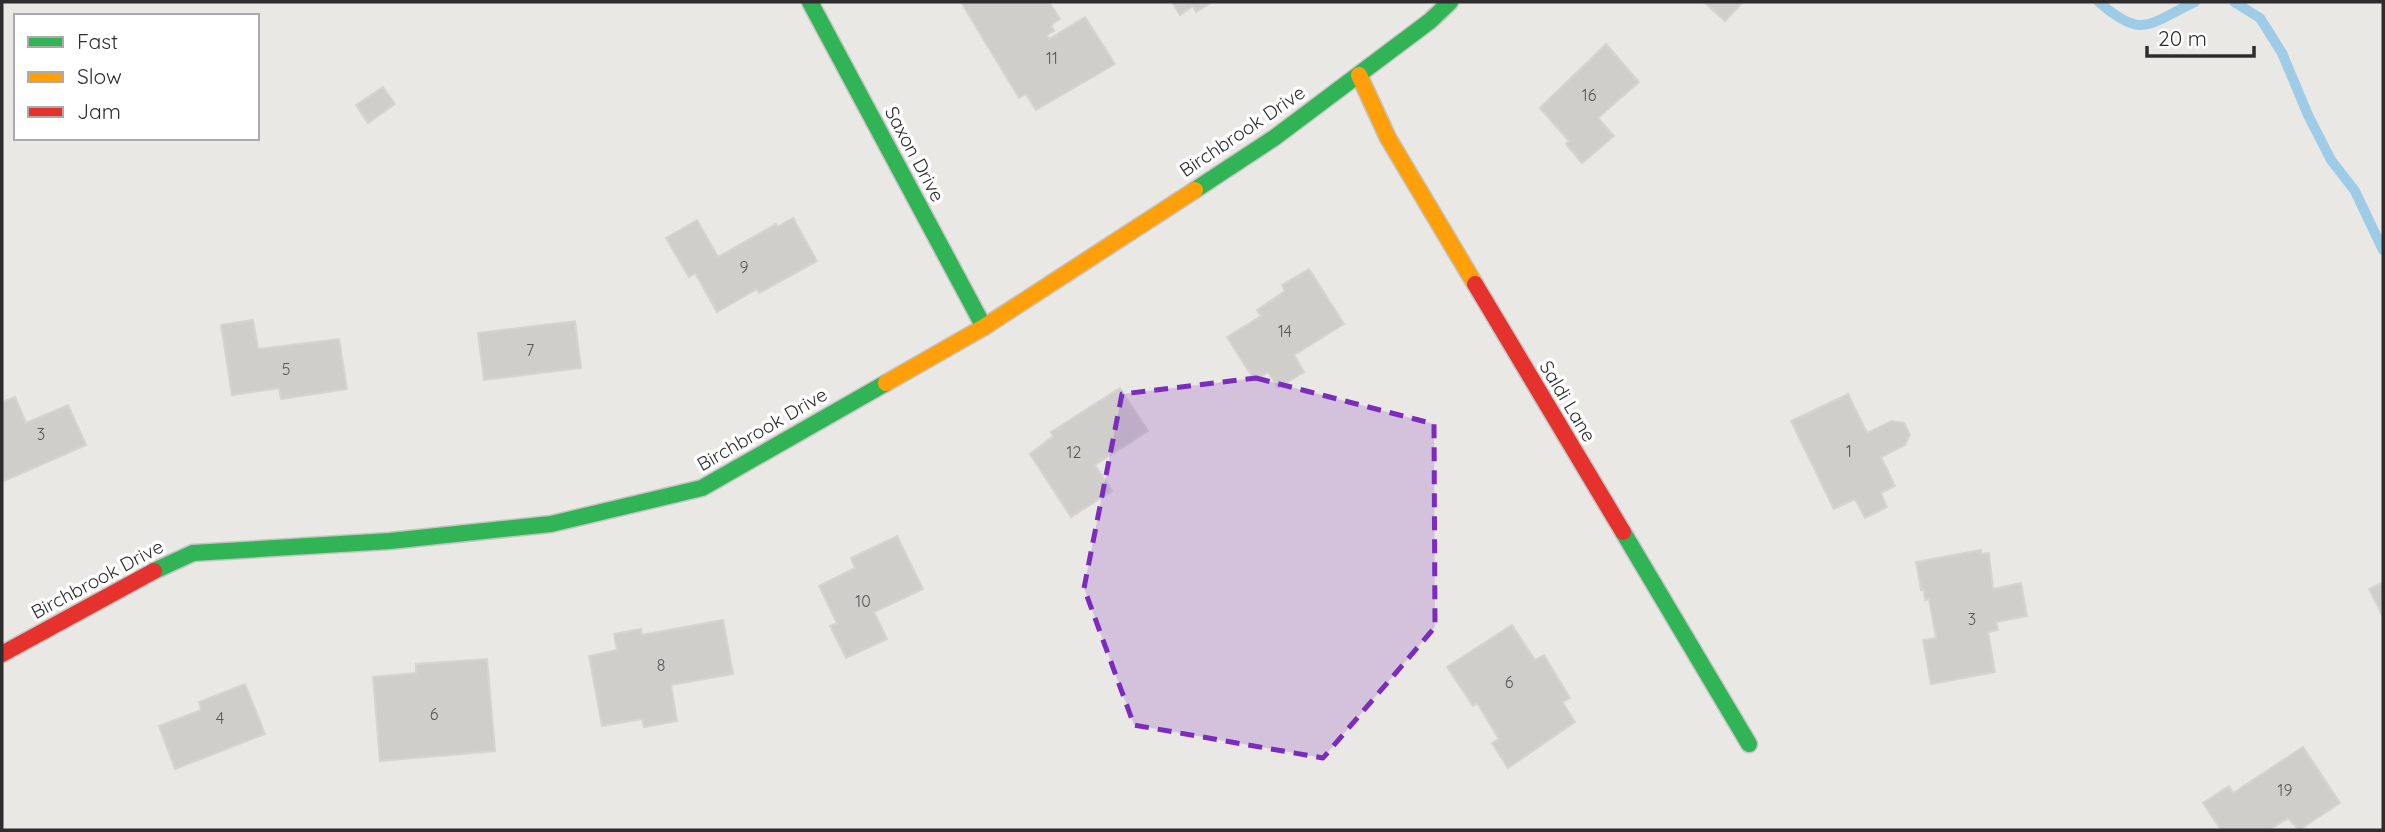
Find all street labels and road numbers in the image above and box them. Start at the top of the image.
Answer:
street label: Birchbrook Drive [1175,80,1309,182]
street label: Saxon Drive [880,102,950,206]
street label: Saldi Lane [1534,356,1602,446]
street label: Birchbrook Drive [693,382,831,476]
street label: Birchbrook Drive [27,534,167,624]

